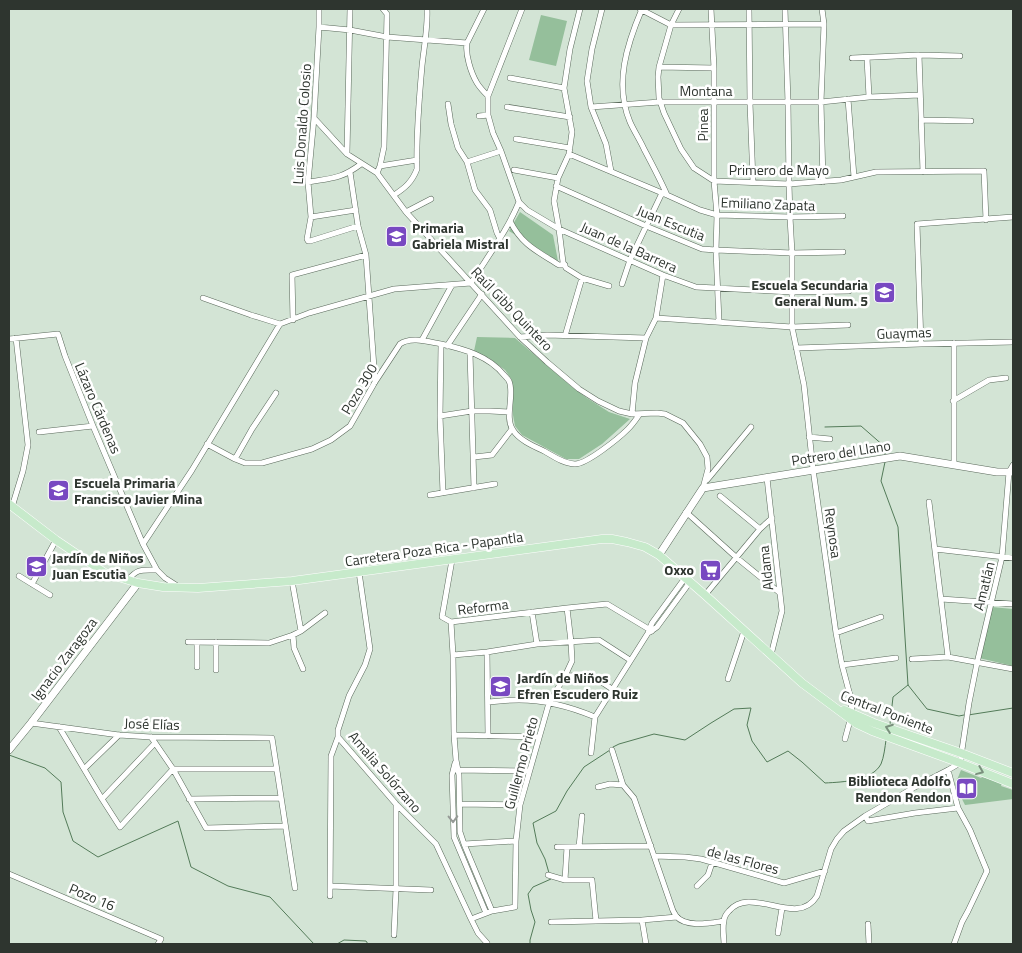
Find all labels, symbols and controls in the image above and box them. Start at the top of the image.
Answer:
street label: Luis Donaldo Colosio [287,63,316,185]
street label: Montana [679,80,733,101]
street label: Pinea [692,109,713,141]
street label: Primero de Mayo [729,159,829,180]
street label: Emiliano Zapata [720,191,816,216]
street label: Juan Escutia [634,199,708,246]
street label: Juan de la Barrera [577,216,681,277]
place label: Primaria Gabriela Mistral [412,217,509,254]
school or university icon: Primaria Gabriela Mistral [384,224,408,248]
street label: Raúl Gibb Quintero [467,262,558,356]
place label: Escuela Secundaria General Num. 5 [751,274,868,311]
school or university icon: Escuela Secundaria General Num. 5 [872,281,896,305]
street label: Guaymas [876,321,932,344]
street label: Lázaro Cárdenas [70,359,127,457]
street label: Pozo 300 [335,359,382,418]
street label: Potrero del Llano [790,434,892,471]
place label: Escuela Primaria Francisco Javier Mina [74,472,202,509]
school or university icon: Escuela Primaria Francisco Javier Mina [46,479,70,503]
street label: Reynosa [820,506,847,559]
street label: Carretera Poza Rica - Papantla [344,526,524,571]
street label: Aldama [753,545,778,591]
place label: Jardín de Niños Juan Escutia [52,547,144,584]
school or university icon: Jardín de Niños Juan Escutia [24,554,48,578]
supermarket icon: Oxxo [698,558,722,582]
place label: Oxxo [664,559,694,580]
street label: Amatlán [967,559,1000,613]
street label: Reforma [456,593,510,620]
street label: Ignacio Zaragoza [25,613,102,705]
place label: Jardín de Niños Efren Escudero Ruiz [517,667,638,704]
school or university icon: Jardín de Niños Efren Escudero Ruiz [489,674,513,698]
street label: Central Poniente [838,684,937,739]
street label: José Elías [124,712,180,735]
street label: Guillermo Prieto [498,714,543,812]
one-way arrow [885,724,894,734]
street label: Amalia Solórzano [344,726,427,817]
one-way arrow [975,765,984,775]
place label: Biblioteca Adolfo Rendon Rendon [848,770,951,807]
library icon: Biblioteca Adolfo Rendon Rendon [955,777,979,801]
one-way arrow [448,816,458,823]
street label: de las Flores [705,840,781,879]
street label: Pozo 16 [66,877,119,916]

